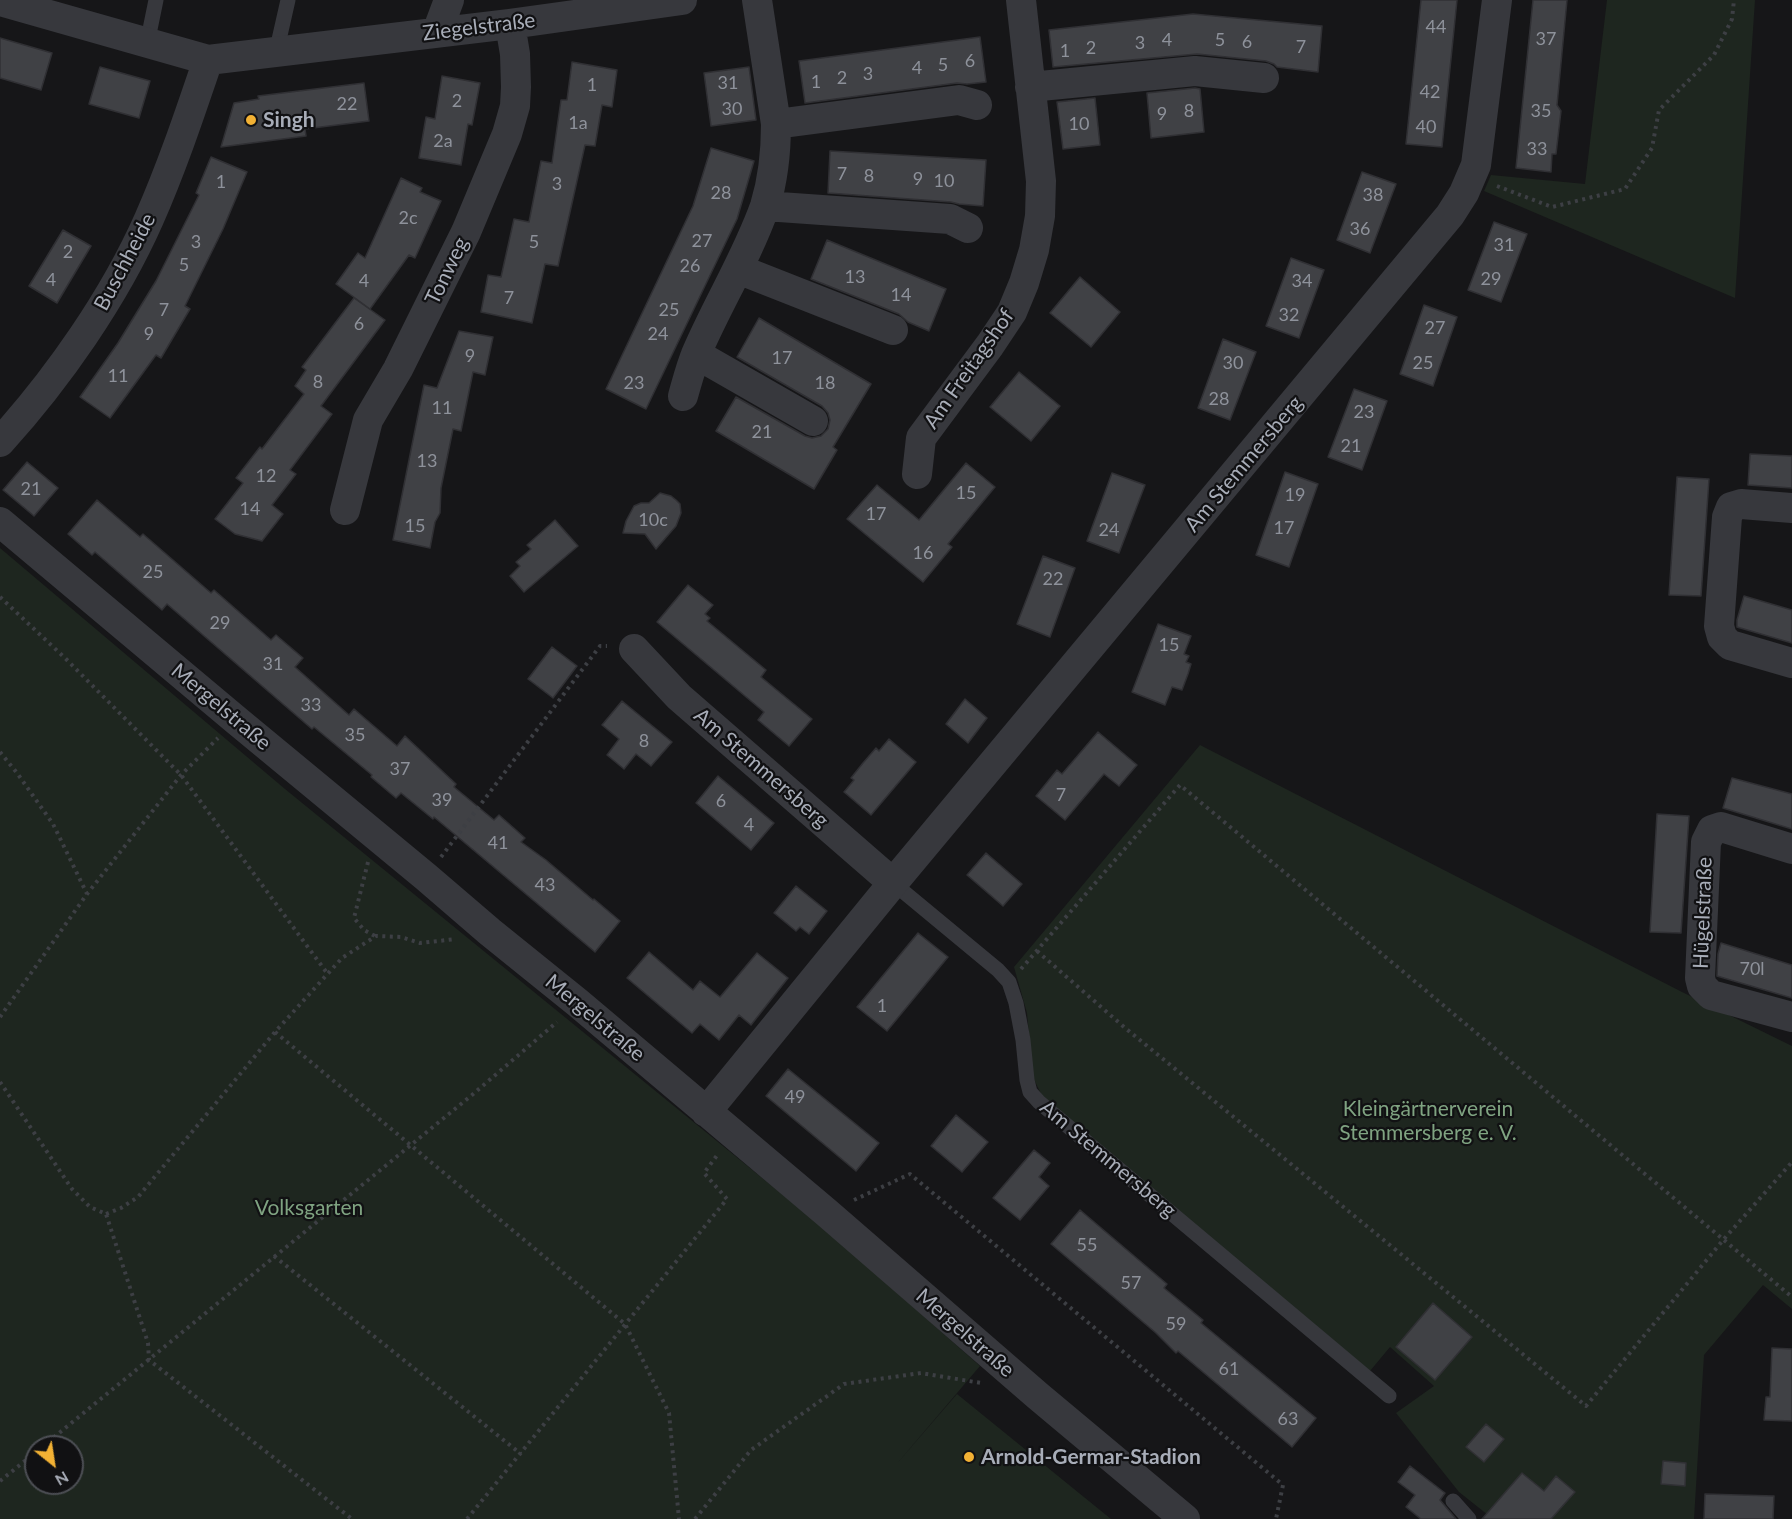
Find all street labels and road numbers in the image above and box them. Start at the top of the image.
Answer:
street label: Ziegelstraße [421,8,537,46]
street label: Buschheide [89,209,161,315]
street label: Tonweg [420,233,474,309]
street label: Am Freitagshof [919,304,1019,434]
street label: Am Stemmersberg [1180,391,1308,537]
street label: Mergelstraße [166,658,276,756]
street label: Am Stemmersberg [689,703,833,833]
street label: Hügelstraße [1688,857,1718,969]
street label: Mergelstraße [540,969,650,1067]
street label: Am Stemmersberg [1035,1095,1181,1223]
street label: Mergelstraße [911,1283,1019,1383]

